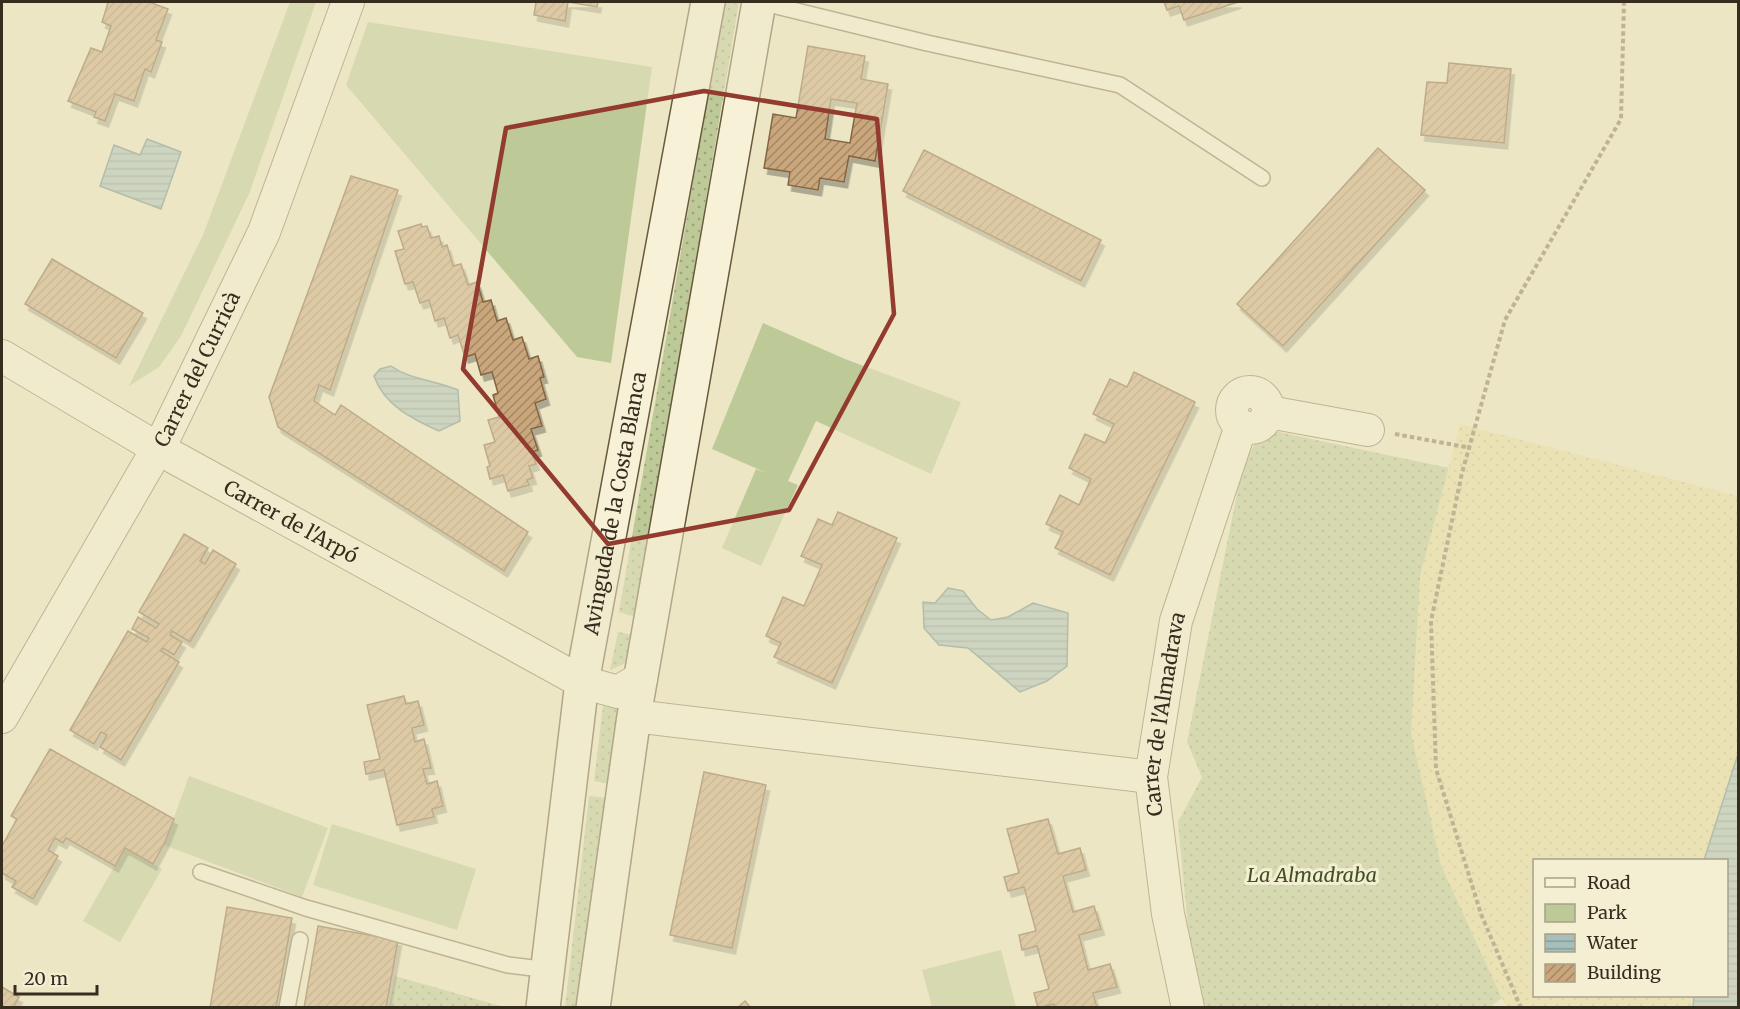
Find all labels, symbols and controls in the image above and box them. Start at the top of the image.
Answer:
street label: Carrer del Curricà [148,287,245,451]
street label: Avinguda de la Costa Blanca [578,369,651,638]
street label: Carrer de l'Arpó [220,474,363,568]
street label: Carrer de l'Almadrava [1138,608,1190,818]
legend [1533,859,1728,997]
park label: La Almadraba [1247,862,1377,887]
text: Road [1587,871,1631,894]
text: Park [1587,901,1628,924]
text: Water [1586,931,1638,954]
scale bar [15,958,98,996]
text: Building [1587,961,1661,984]
text: 20 m [24,967,68,990]

